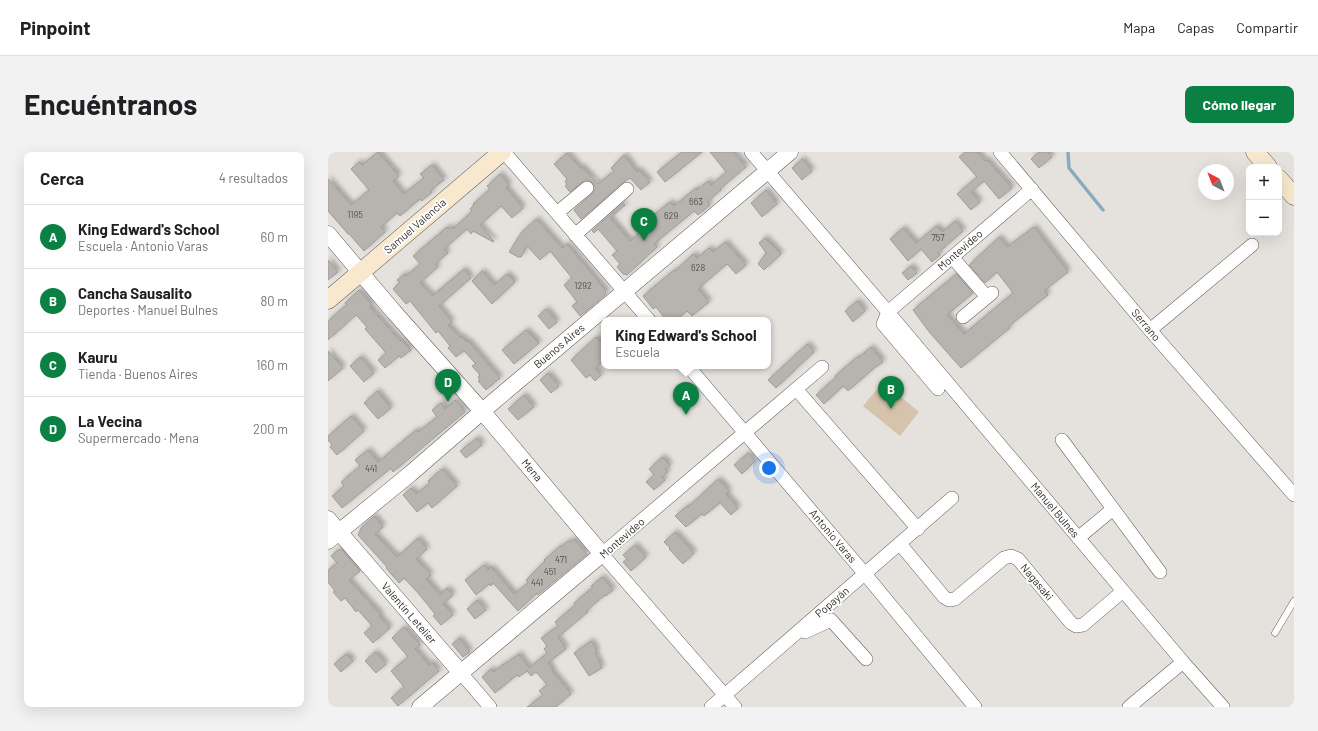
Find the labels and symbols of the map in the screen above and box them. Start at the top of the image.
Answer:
north arrow [1198,164,1234,200]
street label: Samuel Valencia [381,195,448,256]
house number: 663 [689,196,703,207]
pin: C [631,208,657,241]
house number: 1195 [347,209,363,220]
house number: 629 [664,210,678,221]
street label: Montevideo [935,227,985,273]
house number: 757 [931,232,945,243]
house number: 628 [691,262,705,273]
house number: 1292 [574,280,592,291]
street label: Serrano [1129,306,1163,343]
street label: Buenos Aires [531,321,587,371]
pin: D [435,369,461,402]
pin: B [878,376,904,409]
pin: A [673,382,699,415]
street label: Mena [519,456,545,484]
your location [759,458,779,478]
house number: 441 [365,463,377,474]
street label: Manuel Bulnes [1029,479,1082,540]
street label: Antonio Varas [807,506,860,565]
street label: Montevideo [597,515,647,561]
house number: 471 [555,554,567,565]
street label: Nagasaki [1018,561,1057,603]
house number: 451 [544,566,556,577]
house number: 441 [531,577,543,588]
street label: Valentín Letelier [379,579,440,646]
street label: Popayán [812,583,851,620]

